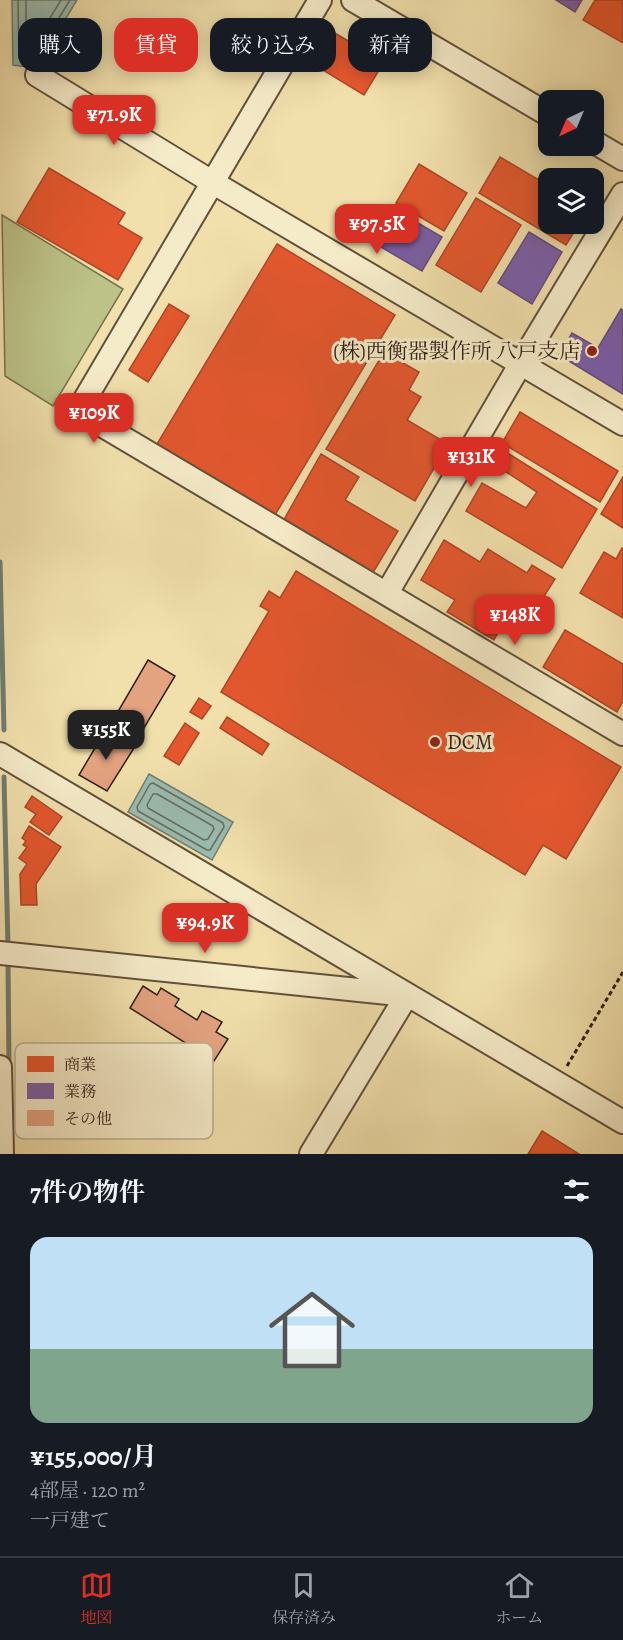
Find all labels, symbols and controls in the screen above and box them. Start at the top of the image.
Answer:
chip: 購入 [18,18,102,72]
chip: 賃貸 [114,18,198,72]
chip: 絞り込み [210,18,336,72]
chip: 新着 [348,18,432,72]
north arrow [538,90,604,156]
map controls [538,90,604,234]
pin: ¥71.9K [65,95,163,146]
text: ¥71.9K [86,101,142,128]
button: layers [538,168,604,234]
pin: ¥97.5K [328,204,426,255]
text: ¥97.5K [349,210,405,237]
place label: (株)西衡器製作所 八戸支店 [333,337,580,365]
marker: (株)西衡器製作所 八戸支店 [585,344,599,358]
pin: ¥109K [52,393,136,444]
text: ¥109K [68,399,120,426]
pin: ¥131K [429,437,513,488]
text: ¥131K [447,443,495,470]
pin: ¥148K [473,595,557,646]
text: ¥148K [490,601,540,628]
pin: ¥155K [64,710,148,761]
text: ¥155K [82,716,130,743]
place label: DCM [447,728,493,756]
marker: DCM [428,735,442,749]
pin: ¥94.9K [156,903,254,954]
text: ¥94.9K [176,909,234,936]
legend [15,1043,213,1139]
text: 商業 [64,1054,96,1076]
text: 業務 [64,1081,96,1103]
text: その他 [64,1108,112,1130]
icon: filters [560,1174,593,1207]
text: 7件の物件 [30,1175,145,1210]
icon: home [258,1276,366,1384]
text: ¥155,000/月 [30,1439,157,1474]
text: 4部屋 · 120 m² [30,1477,145,1504]
text: 一戸建て [30,1507,110,1534]
tab: 地図 [80,1569,113,1629]
tab: 保存済み [272,1569,336,1629]
tab: ホーム [495,1569,543,1629]

